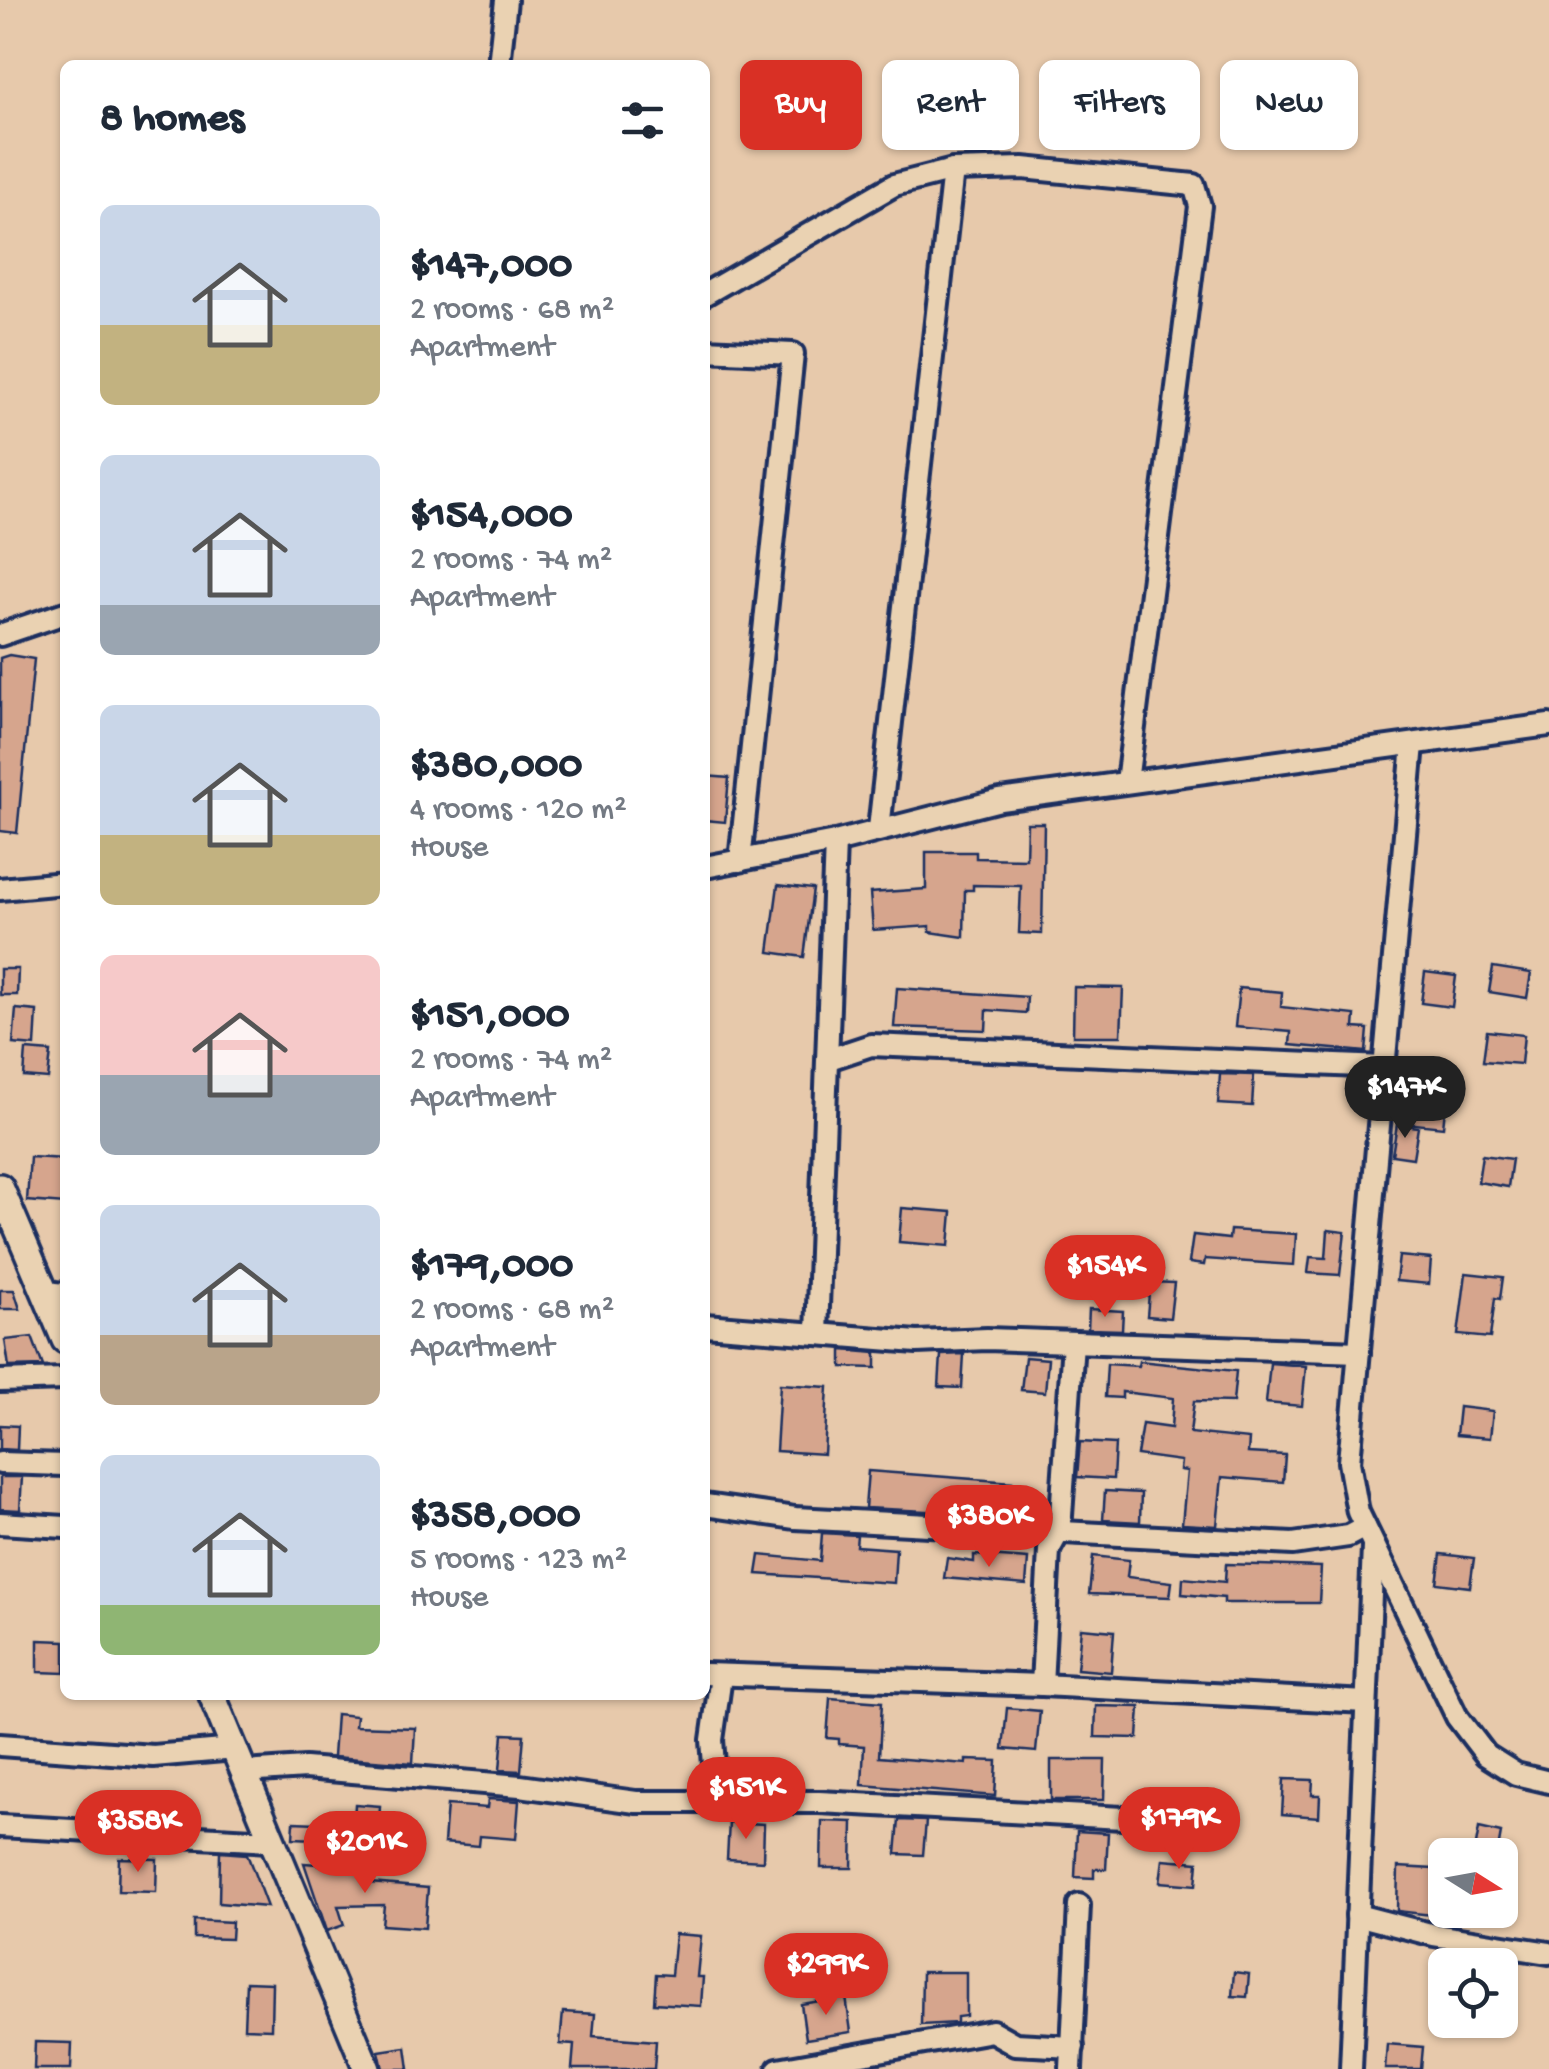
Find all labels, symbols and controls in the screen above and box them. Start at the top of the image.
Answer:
chip: Buy [740,60,862,150]
chip: Rent [882,60,1019,150]
chip: Filters [1039,60,1200,150]
chip: New [1220,60,1358,150]
icon: filters [615,93,670,148]
text: 8 homes [100,96,244,145]
text: $147,000 [410,243,572,292]
icon: home [180,245,300,365]
text: 2 rooms · 68 m² [410,292,614,330]
text: Apartment [410,330,554,368]
text: $154,000 [410,493,573,542]
icon: home [180,495,300,615]
text: 2 rooms · 74 m² [410,542,612,580]
text: Apartment [410,580,554,618]
text: $380,000 [410,743,582,792]
icon: home [180,745,300,865]
text: 4 rooms · 120 m² [410,792,627,830]
text: House [410,830,488,868]
text: $151,000 [410,993,570,1042]
icon: home [180,995,300,1115]
text: 2 rooms · 74 m² [410,1042,612,1080]
pin: $147K [1335,1056,1475,1141]
text: $147K [1367,1069,1443,1107]
text: Apartment [410,1080,554,1118]
pin: $154K [1035,1235,1175,1320]
text: $179,000 [410,1243,573,1292]
icon: home [180,1245,300,1365]
text: $154K [1067,1248,1143,1286]
text: 2 rooms · 68 m² [410,1292,614,1330]
text: Apartment [410,1330,554,1368]
pin: $380K [919,1485,1059,1570]
text: $358,000 [410,1493,581,1542]
icon: home [180,1495,300,1615]
text: $380K [947,1498,1031,1536]
text: 5 rooms · 123 m² [410,1542,627,1580]
text: House [410,1580,488,1618]
pin: $151K [676,1757,816,1842]
text: $151K [709,1770,783,1808]
pin: $179K [1109,1787,1249,1872]
pin: $358K [68,1790,208,1875]
text: $179K [1140,1800,1218,1838]
text: $358K [97,1803,179,1841]
pin: $201K [295,1811,435,1896]
text: $201K [326,1824,404,1862]
north arrow [1428,1838,1518,1928]
map controls [1428,1838,1518,2038]
pin: $299K [756,1933,896,2018]
text: $299K [786,1946,866,1984]
button: locate [1428,1948,1518,2038]

